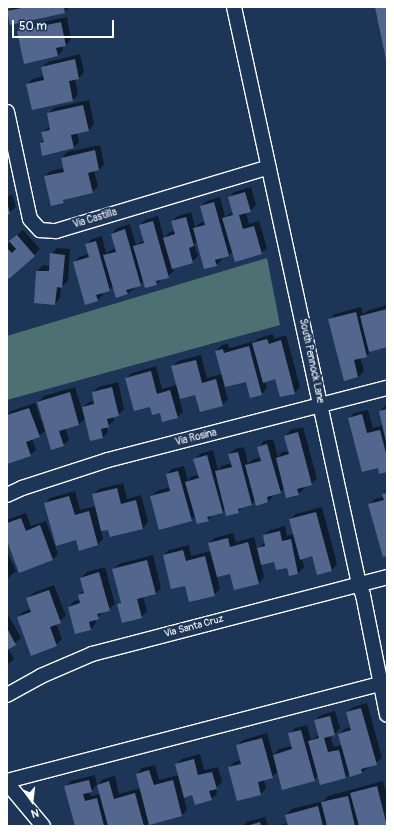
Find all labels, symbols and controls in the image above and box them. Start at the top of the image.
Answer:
scale bar [14,12,116,38]
text: 50 m [19,19,47,34]
street label: Via Castilla [72,207,118,231]
street label: South Pennock Lane [296,318,326,404]
street label: Via Rosina [174,427,218,449]
street label: Via Santa Cruz [163,613,225,641]
north arrow [12,781,52,821]
text: N [30,806,40,820]

